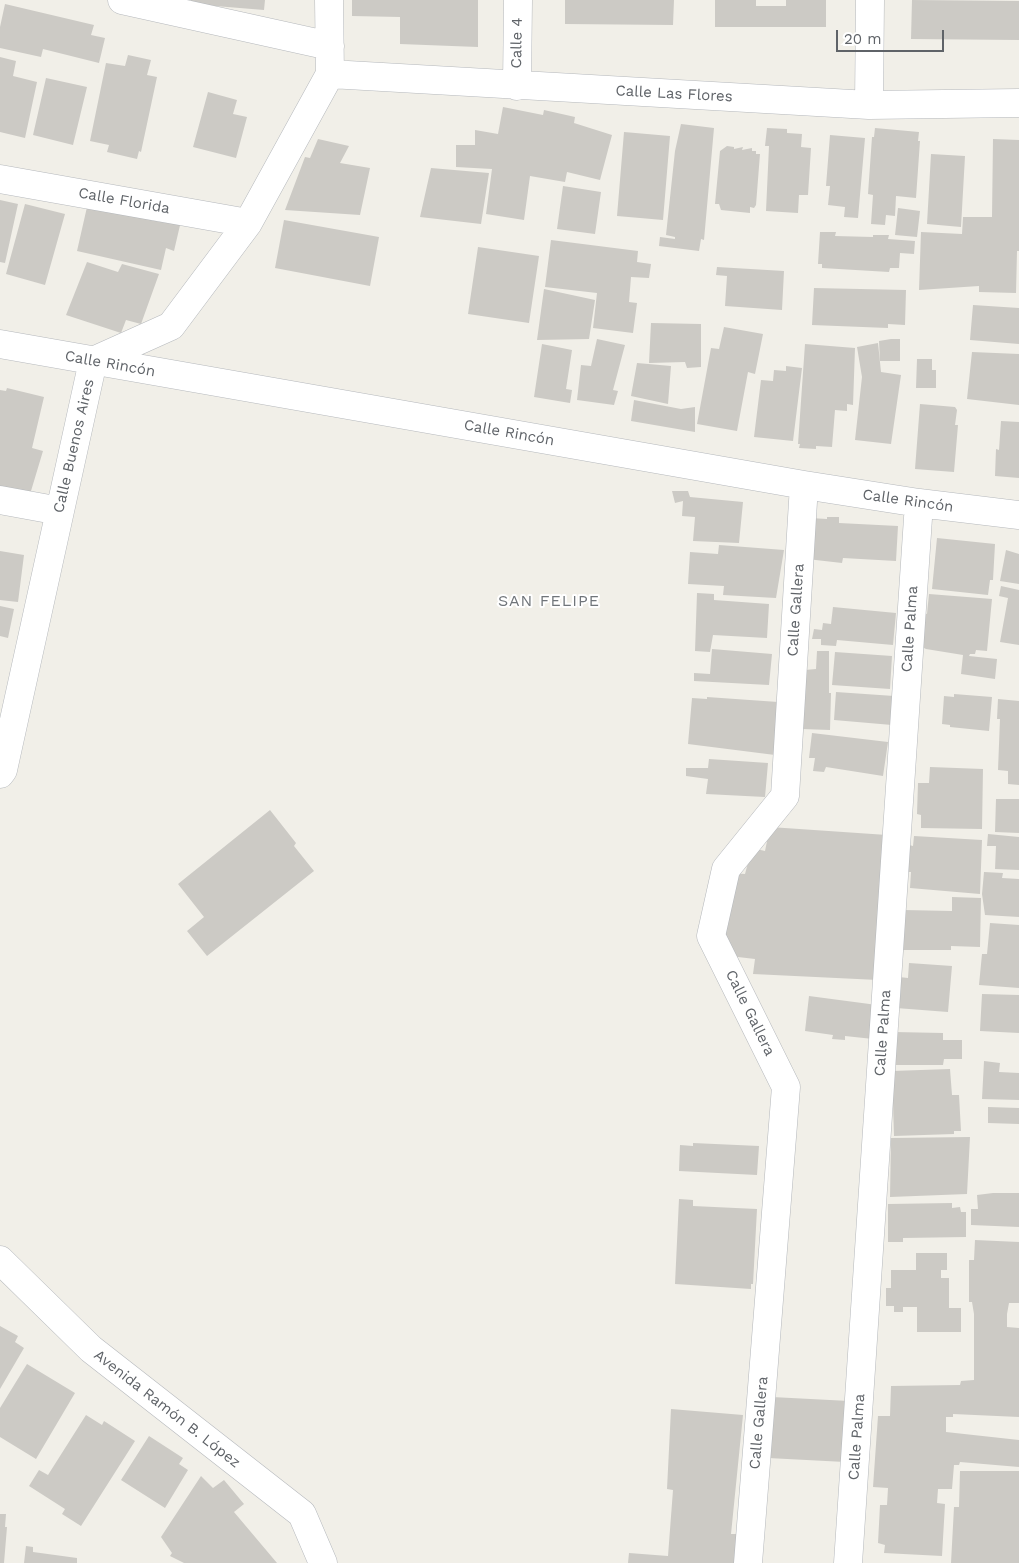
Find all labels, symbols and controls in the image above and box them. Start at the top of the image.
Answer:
street label: Calle 4 [508,17,526,69]
scale bar [839,20,946,52]
text: 20 m [844,30,882,48]
street label: Calle Las Flores [615,82,733,106]
street label: Calle Florida [77,184,171,218]
street label: Calle Rincón [63,347,157,381]
street label: Calle Buenos Aires [50,377,98,515]
street label: Calle Rincón [462,416,556,450]
street label: Calle Rincón [861,486,955,516]
street label: Calle Gallera [784,563,808,657]
street label: Calle Palma [898,585,922,673]
district label: SAN FELIPE [497,591,601,611]
street label: Calle Gallera [721,967,779,1059]
street label: Calle Palma [871,989,895,1077]
street label: Avenida Ramón B. López [90,1346,244,1472]
street label: Calle Gallera [746,1376,772,1470]
street label: Calle Palma [845,1393,869,1481]

